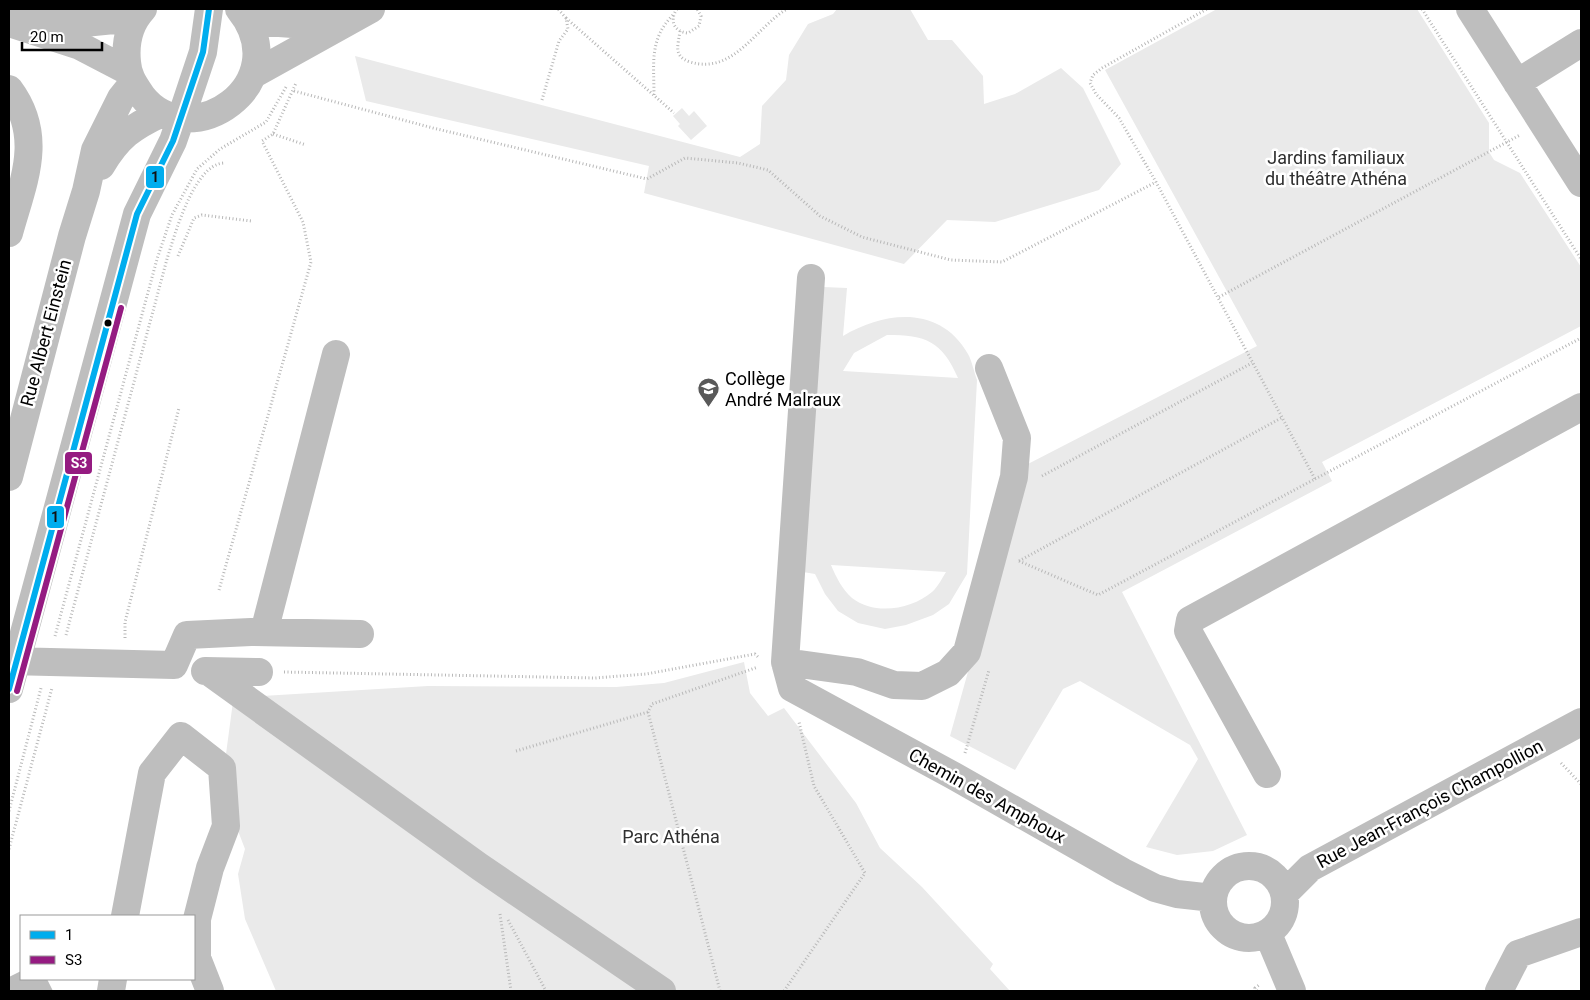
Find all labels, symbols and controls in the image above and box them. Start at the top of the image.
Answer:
scale bar [22,20,102,52]
text: 20 m [30,28,64,46]
park label: Jardins familiaux du théâtre Athéna [1265,147,1407,189]
line badge: 1 [145,165,165,189]
text: 1 [151,169,159,185]
street label: Rue Albert Einstein [16,257,75,409]
unlabelled marker [103,318,113,328]
place label: Collège André Malraux [725,368,841,410]
school or university icon: Collège André Malraux [697,377,721,408]
line badge: S3 [64,451,93,475]
text: S3 [71,455,87,471]
line badge: 1 [46,505,65,529]
text: 1 [51,509,59,525]
street label: Rue Jean-François Champollion [1313,735,1546,872]
street label: Chemin des Amphoux [905,744,1069,847]
park label: Parc Athéna [622,826,720,847]
legend [20,915,195,980]
text: 1 [65,926,73,944]
text: S3 [65,951,82,969]

